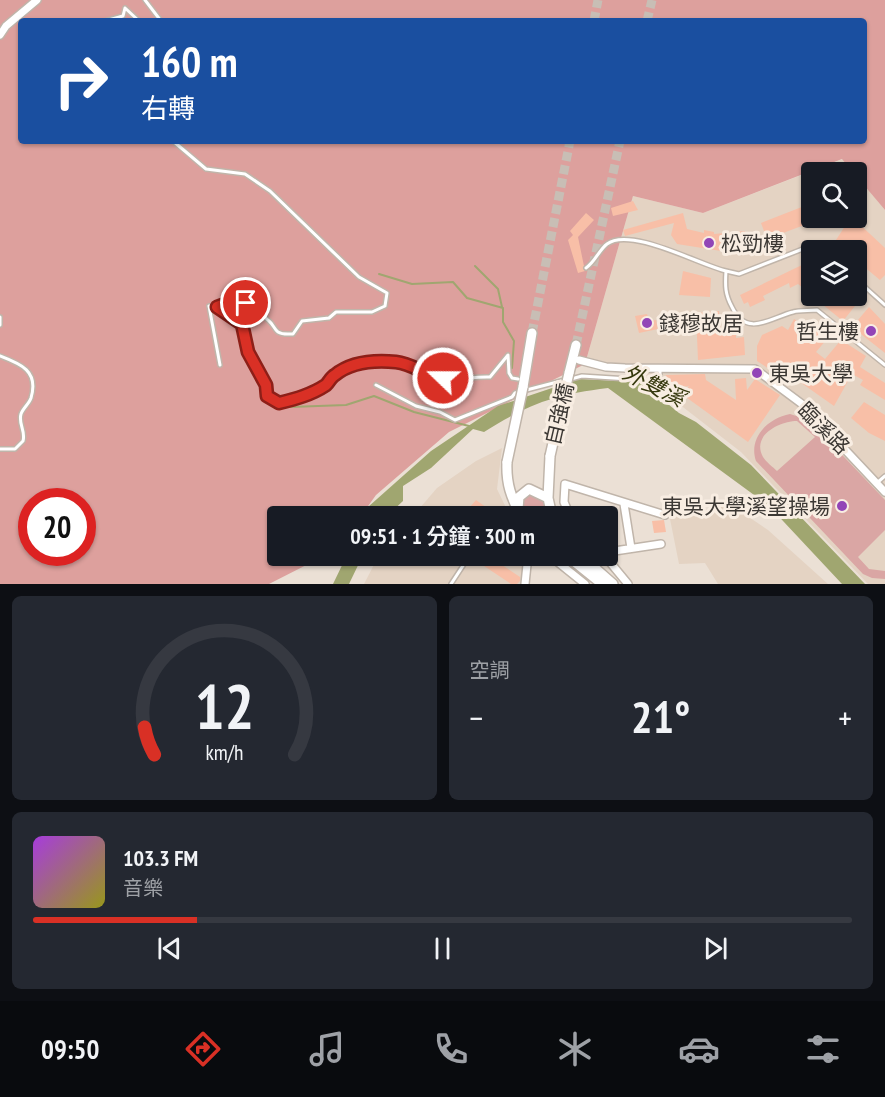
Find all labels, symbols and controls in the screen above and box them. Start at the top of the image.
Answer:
text: 160 m [141,34,238,89]
icon: right [42,42,120,120]
text: 右轉 [141,91,195,125]
map controls [801,162,867,306]
button: search [801,162,867,228]
place label: 松勁樓 [721,230,784,257]
marker: 松勁樓 [702,236,716,250]
button: layers [801,240,867,306]
pin [220,277,271,328]
icon: arrive [229,286,262,319]
place label: 錢穆故居 [659,310,743,337]
marker: 錢穆故居 [640,316,654,330]
place label: 哲生樓 [796,318,859,345]
marker: 哲生樓 [864,324,878,338]
position arrow [411,346,475,410]
water label: 外雙溪 [618,358,692,414]
place label: 東吳大學 [769,360,853,387]
marker: 東吳大學 [750,366,764,380]
street label: 自強橋 [539,380,579,448]
street label: 臨溪路 [792,396,856,460]
speed limit sign: 20 [18,488,96,566]
place label: 東吳大學溪望操場 [662,493,830,520]
marker: 東吳大學溪望操場 [835,499,849,513]
text: 09:51 · 1 分鐘 · 300 m [350,522,535,550]
text: 空調 [470,657,510,683]
text: 12 [194,665,254,746]
text: 21° [631,687,690,745]
text: − [470,696,483,739]
text: + [838,696,852,739]
text: km/h [205,738,243,766]
text: 103.3 FM [123,844,198,872]
text: 音樂 [123,875,163,901]
icon: previous [153,932,186,965]
icon: pause [426,932,459,965]
icon: next [699,932,732,965]
icon: directions [182,1028,224,1070]
icon: music [306,1028,348,1070]
icon: phone [430,1028,472,1070]
icon: climate [554,1028,596,1070]
icon: car [678,1028,720,1070]
icon: filters [802,1028,844,1070]
text: 09:50 [41,1032,99,1066]

